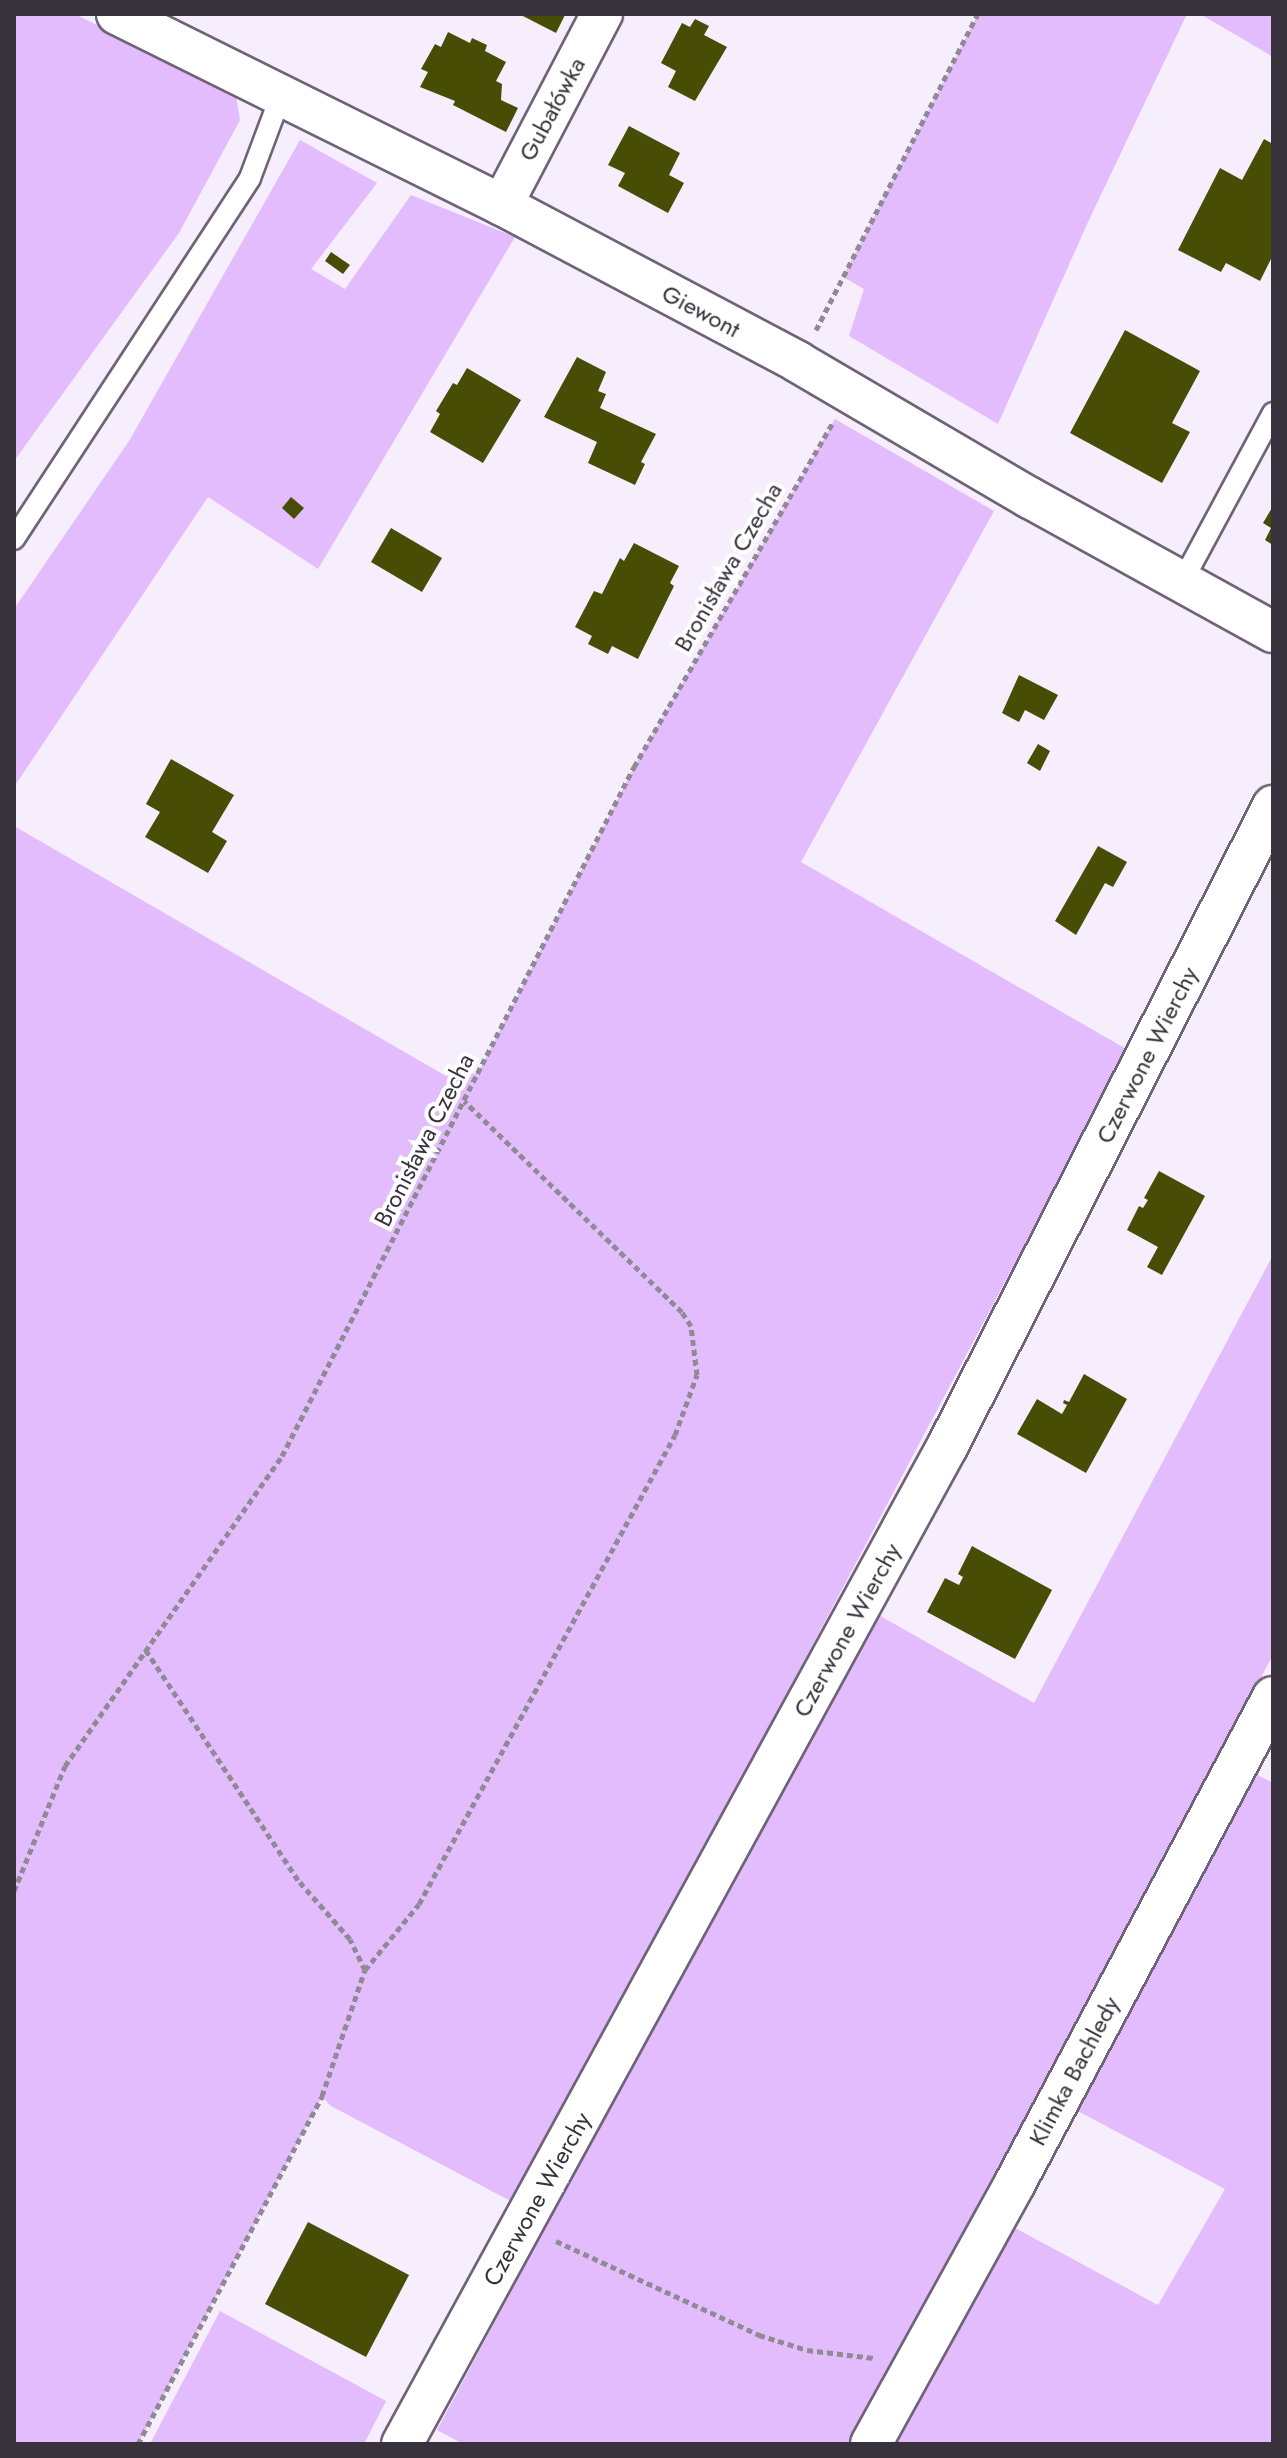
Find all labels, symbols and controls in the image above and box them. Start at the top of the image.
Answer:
street label: Gubałówka [513,52,591,166]
street label: Giewont [657,279,745,343]
street label: Bronisława Czecha [668,478,788,656]
street label: Czerwone Wierchy [1090,962,1204,1148]
street label: Bronisława Czecha [368,1049,480,1231]
street label: Czerwone Wierchy [787,1538,907,1722]
street label: Klimka Bachledy [1023,1992,1125,2150]
street label: Czerwone Wierchy [477,2107,597,2291]

